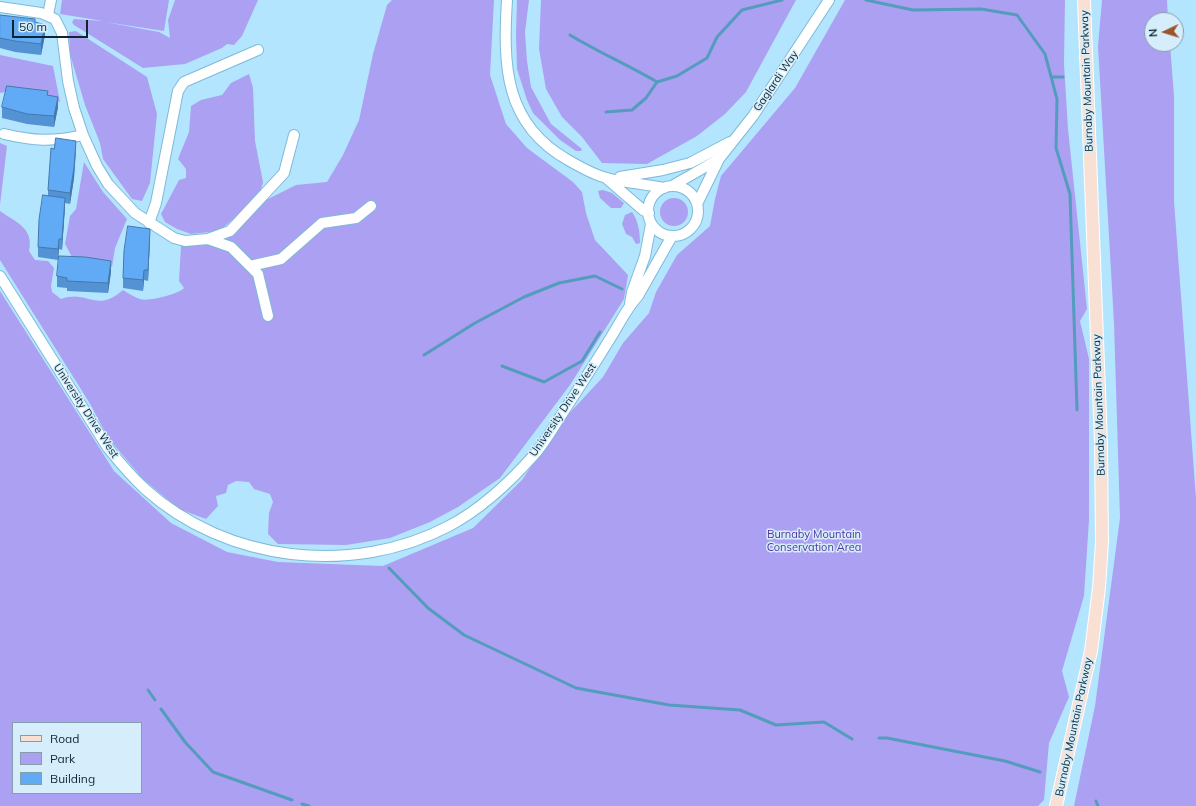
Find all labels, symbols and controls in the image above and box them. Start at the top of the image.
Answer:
street label: Burnaby Mountain Parkway [1078,10,1096,152]
scale bar [14,12,90,38]
north arrow [1144,12,1184,52]
text: 50 m [19,19,47,34]
text: N [1146,28,1160,37]
street label: Gaglardi Way [751,48,801,114]
street label: Burnaby Mountain Parkway [1090,334,1108,476]
street label: University Drive West [51,361,121,461]
street label: University Drive West [527,361,599,459]
park label: Burnaby Mountain Conservation Area [767,528,861,554]
street label: Burnaby Mountain Parkway [1053,656,1095,798]
legend [12,722,142,794]
text: Road [50,731,79,746]
text: Park [50,751,75,766]
text: Building [50,771,95,786]

